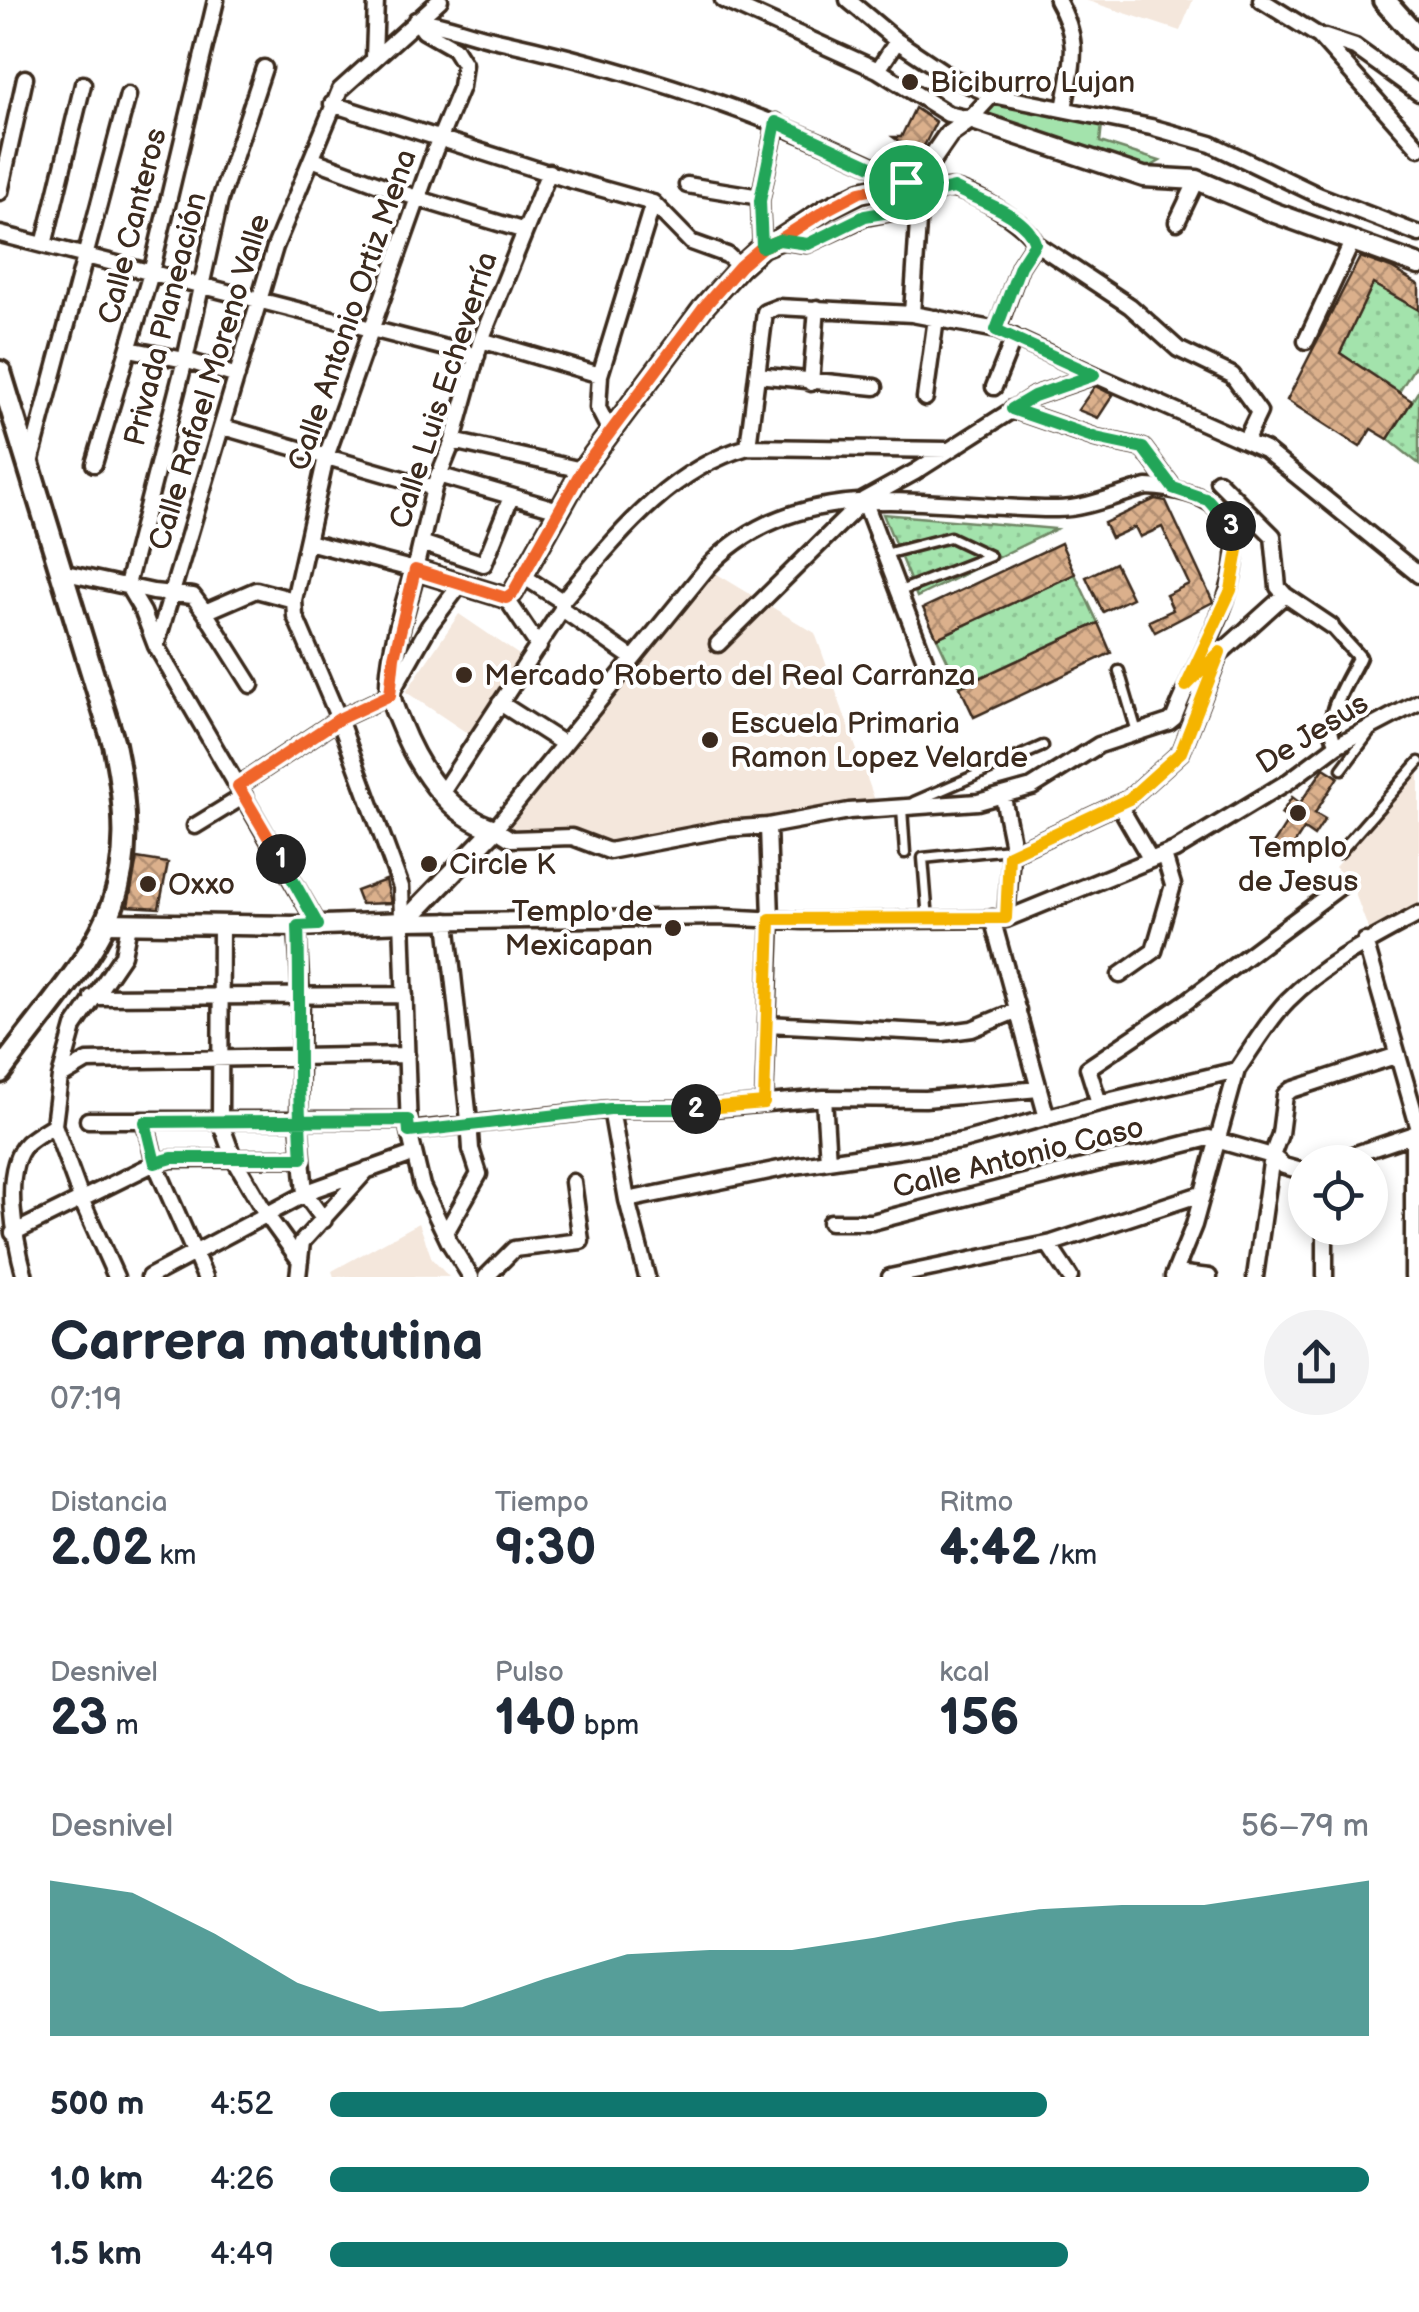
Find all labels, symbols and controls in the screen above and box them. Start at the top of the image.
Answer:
place label: Biciburro Lujan [930,65,1135,101]
marker: Biciburro Lujan [899,71,921,93]
street label: Calle Canteros [91,124,175,328]
pin [864,140,949,225]
street label: Calle Antonio Ortiz Mena [281,145,425,476]
icon: arrive [879,155,934,210]
street label: Privada Planeación [117,189,215,450]
street label: Calle Rafael Moreno Valle [142,210,278,555]
street label: Calle Luis Echeverría [382,247,506,533]
pin: 3 [1206,501,1256,551]
text: 3 [1223,509,1239,542]
place label: Mercado Roberto del Real Carranza [484,658,976,694]
marker: Mercado Roberto del Real Carranza [453,664,475,686]
street label: De Jesus [1250,685,1375,782]
place label: Escuela Primaria Ramon Lopez Velarde [730,706,1028,776]
marker: Escuela Primaria Ramon Lopez Velarde [699,729,721,751]
marker: Templo de Jesus [1287,802,1309,824]
place label: Templo de Jesus [1238,830,1359,900]
pin: 1 [256,834,306,884]
text: 1 [275,842,287,875]
place label: Circle K [449,847,556,883]
marker: Circle K [418,853,440,875]
place label: Oxxo [168,867,235,903]
marker: Oxxo [137,873,159,895]
place label: Templo de Mexicapan [504,894,653,964]
marker: Templo de Mexicapan [662,917,684,939]
pin: 2 [671,1084,721,1134]
text: 2 [688,1092,704,1125]
street label: Calle Antonio Caso [889,1109,1147,1207]
map controls [1288,1145,1388,1245]
button: locate [1288,1145,1388,1245]
text: Carrera matutina [50,1309,484,1376]
button: share [1264,1310,1369,1415]
text: 07:19 [50,1380,122,1419]
text: Distancia [50,1486,168,1519]
text: Tiempo [495,1486,589,1519]
text: Ritmo [939,1486,1013,1519]
text: 2.02 [50,1519,152,1579]
text: 9:30 [495,1519,596,1579]
text: 4:42 [939,1519,1040,1579]
text: km [152,1539,197,1572]
text: /km [1040,1539,1097,1572]
text: Desnivel [50,1656,158,1689]
text: Pulso [495,1656,564,1689]
text: kcal [939,1656,990,1689]
text: 23 [50,1689,108,1749]
text: 140 [495,1689,576,1749]
text: 156 [939,1689,1020,1749]
text: m [108,1709,139,1742]
text: bpm [576,1709,639,1742]
text: Desnivel [50,1807,173,1846]
text: 56–79 m [1241,1807,1369,1846]
text: 500 m [50,2085,144,2124]
text: 4:52 [210,2085,273,2124]
text: 1.0 km [50,2160,143,2199]
text: 4:26 [210,2160,274,2199]
text: 1.5 km [50,2235,142,2274]
text: 4:49 [210,2235,274,2274]

